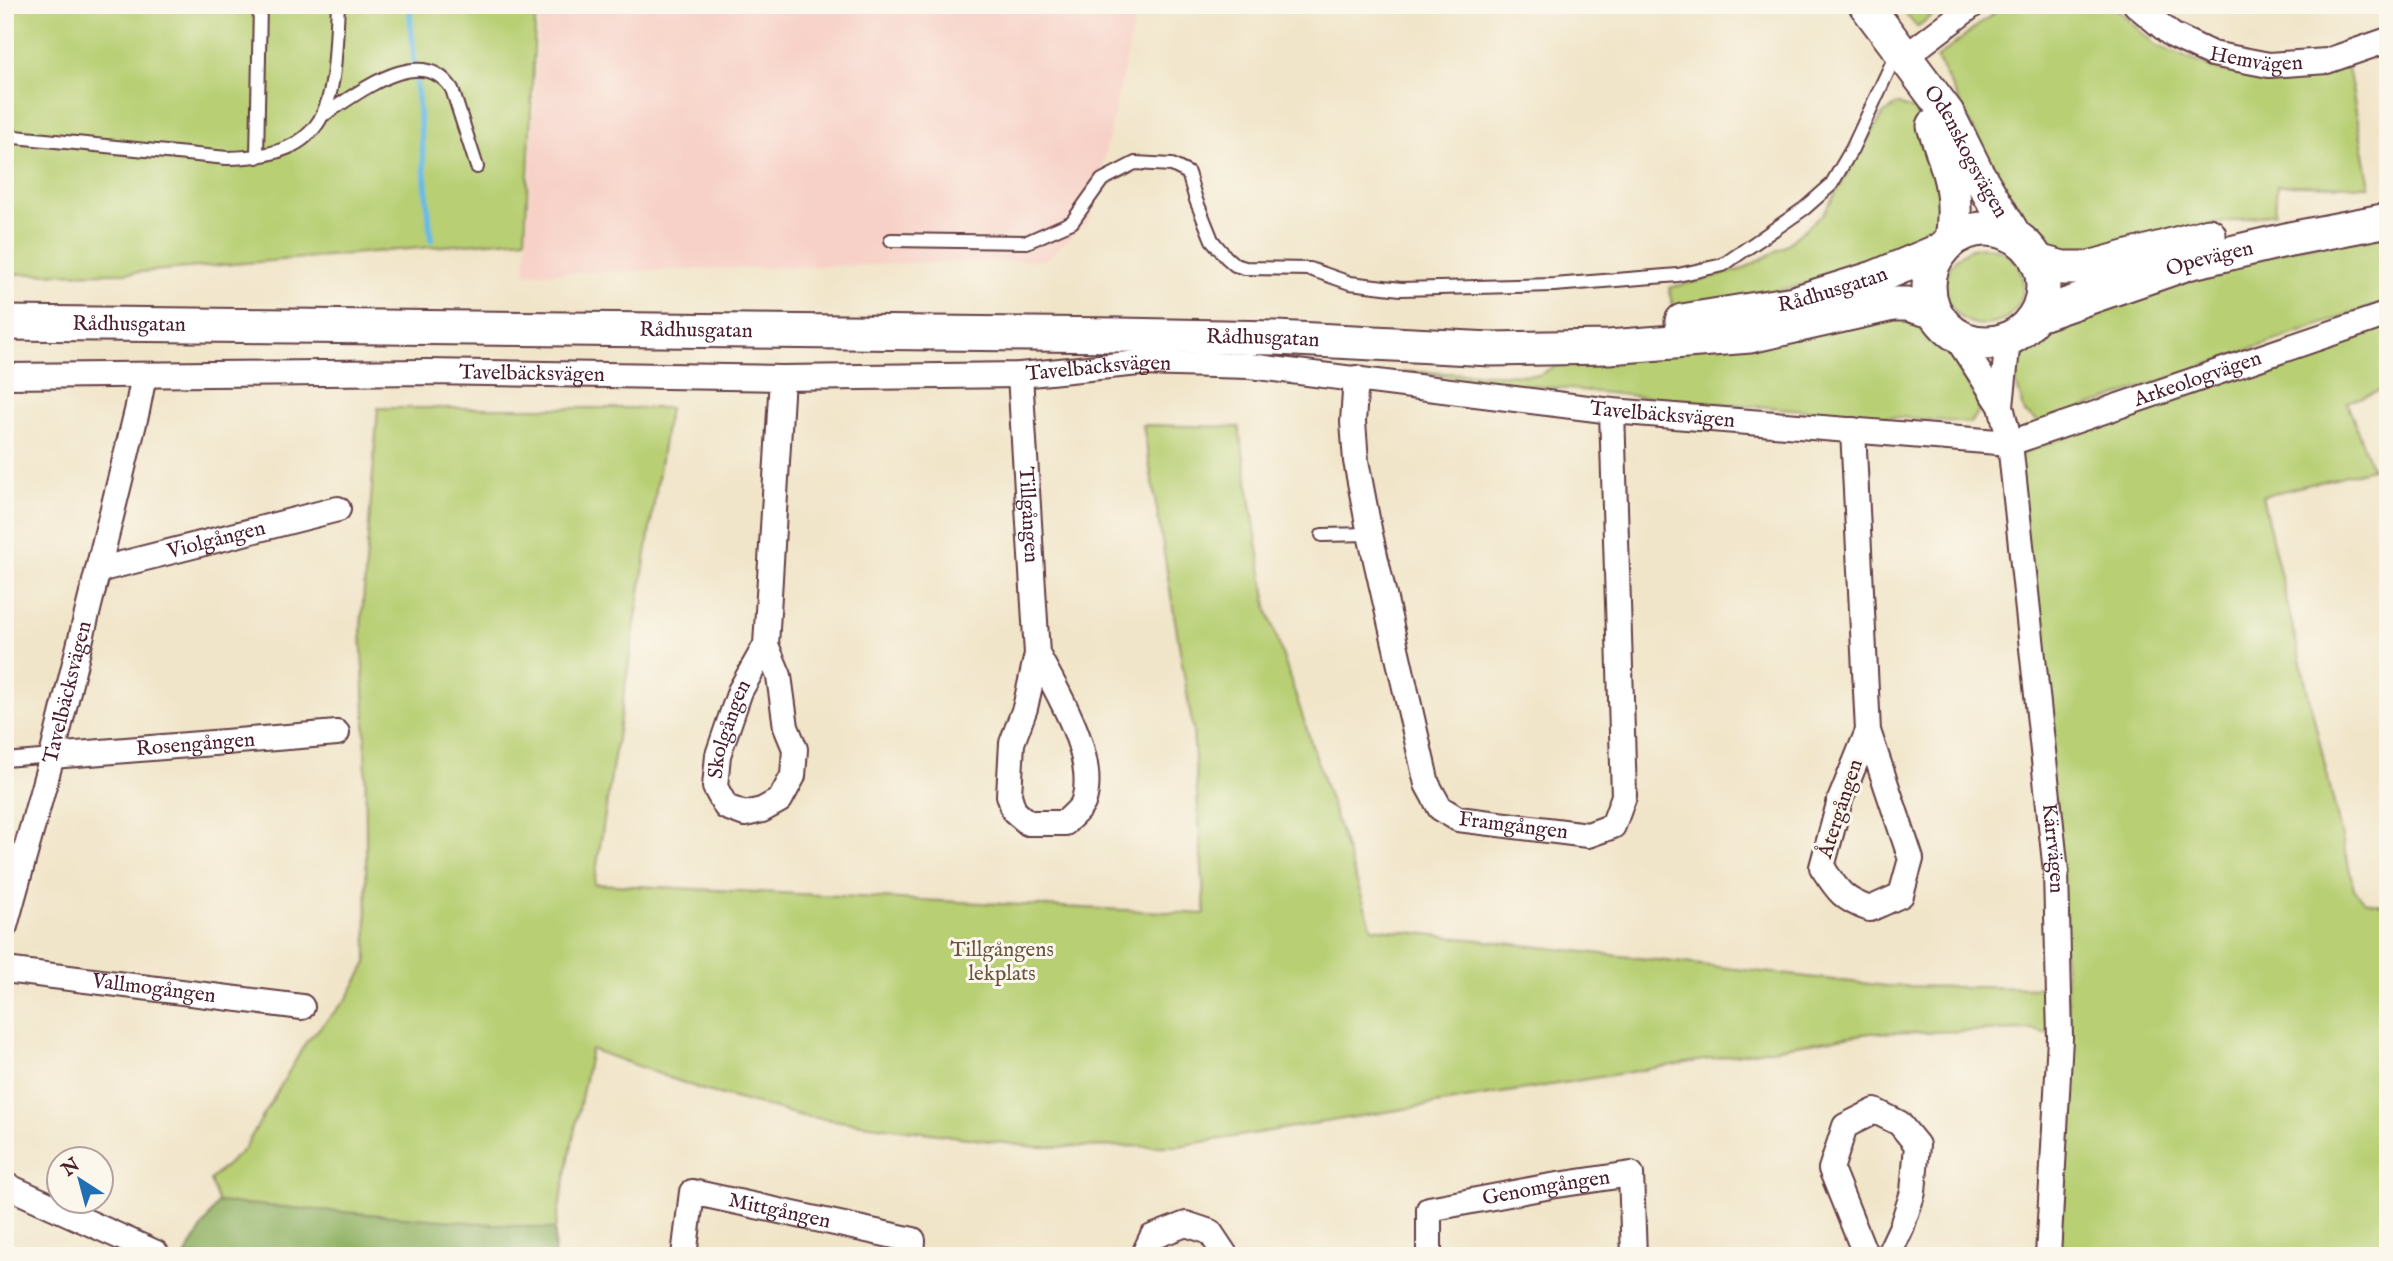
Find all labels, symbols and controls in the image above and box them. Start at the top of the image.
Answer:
street label: Hemvägen [2207,40,2304,79]
street label: Odenskogsvägen [1917,80,2014,223]
street label: Opevägen [2162,235,2256,283]
street label: Rådhusgatan [1776,260,1892,319]
street label: Rådhusgatan [72,310,186,338]
street label: Rådhusgatan [639,316,753,345]
street label: Rådhusgatan [1206,323,1320,354]
street label: Arkeologvägen [2129,345,2265,414]
street label: Tavelbäcksvägen [1025,349,1172,388]
street label: Tavelbäcksvägen [459,359,605,389]
street label: Tavelbäcksvägen [1588,395,1736,434]
street label: Tillgången [1012,466,1045,564]
street label: Violgången [163,515,268,566]
street label: Tavelbäcksvägen [37,618,98,766]
street label: Skolgången [702,675,757,780]
street label: Rosengången [135,726,256,763]
street label: Återgången [1811,756,1870,863]
street label: Kärrvägen [2035,802,2070,894]
street label: Framgången [1457,806,1569,846]
park label: Tillgångens lekplats [950,937,1054,988]
street label: Vallmogången [89,967,217,1010]
north arrow [46,1146,116,1216]
text: N [57,1153,85,1183]
street label: Genomgången [1480,1164,1612,1212]
street label: Mittgången [726,1187,833,1235]

